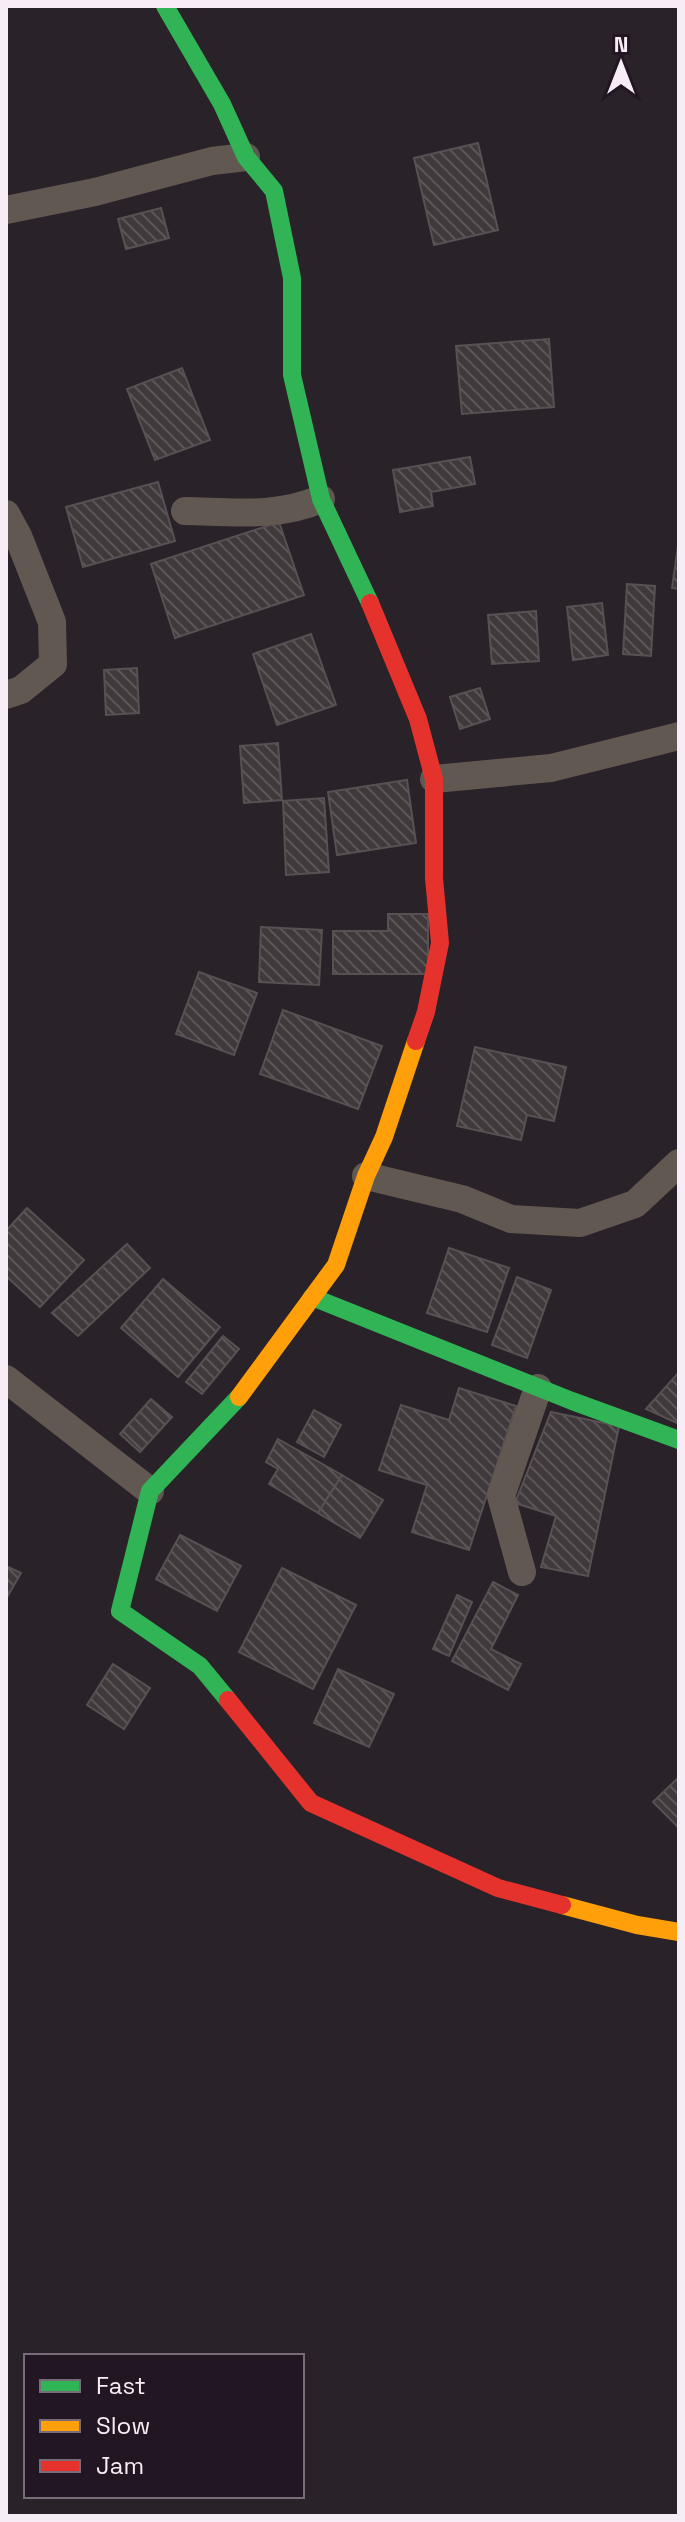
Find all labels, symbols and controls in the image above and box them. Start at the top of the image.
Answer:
north arrow [581,24,661,104]
text: N [614,30,628,58]
legend [24,2354,304,2498]
text: Fast [96,2370,146,2401]
text: Slow [96,2410,150,2441]
text: Jam [96,2450,144,2481]

